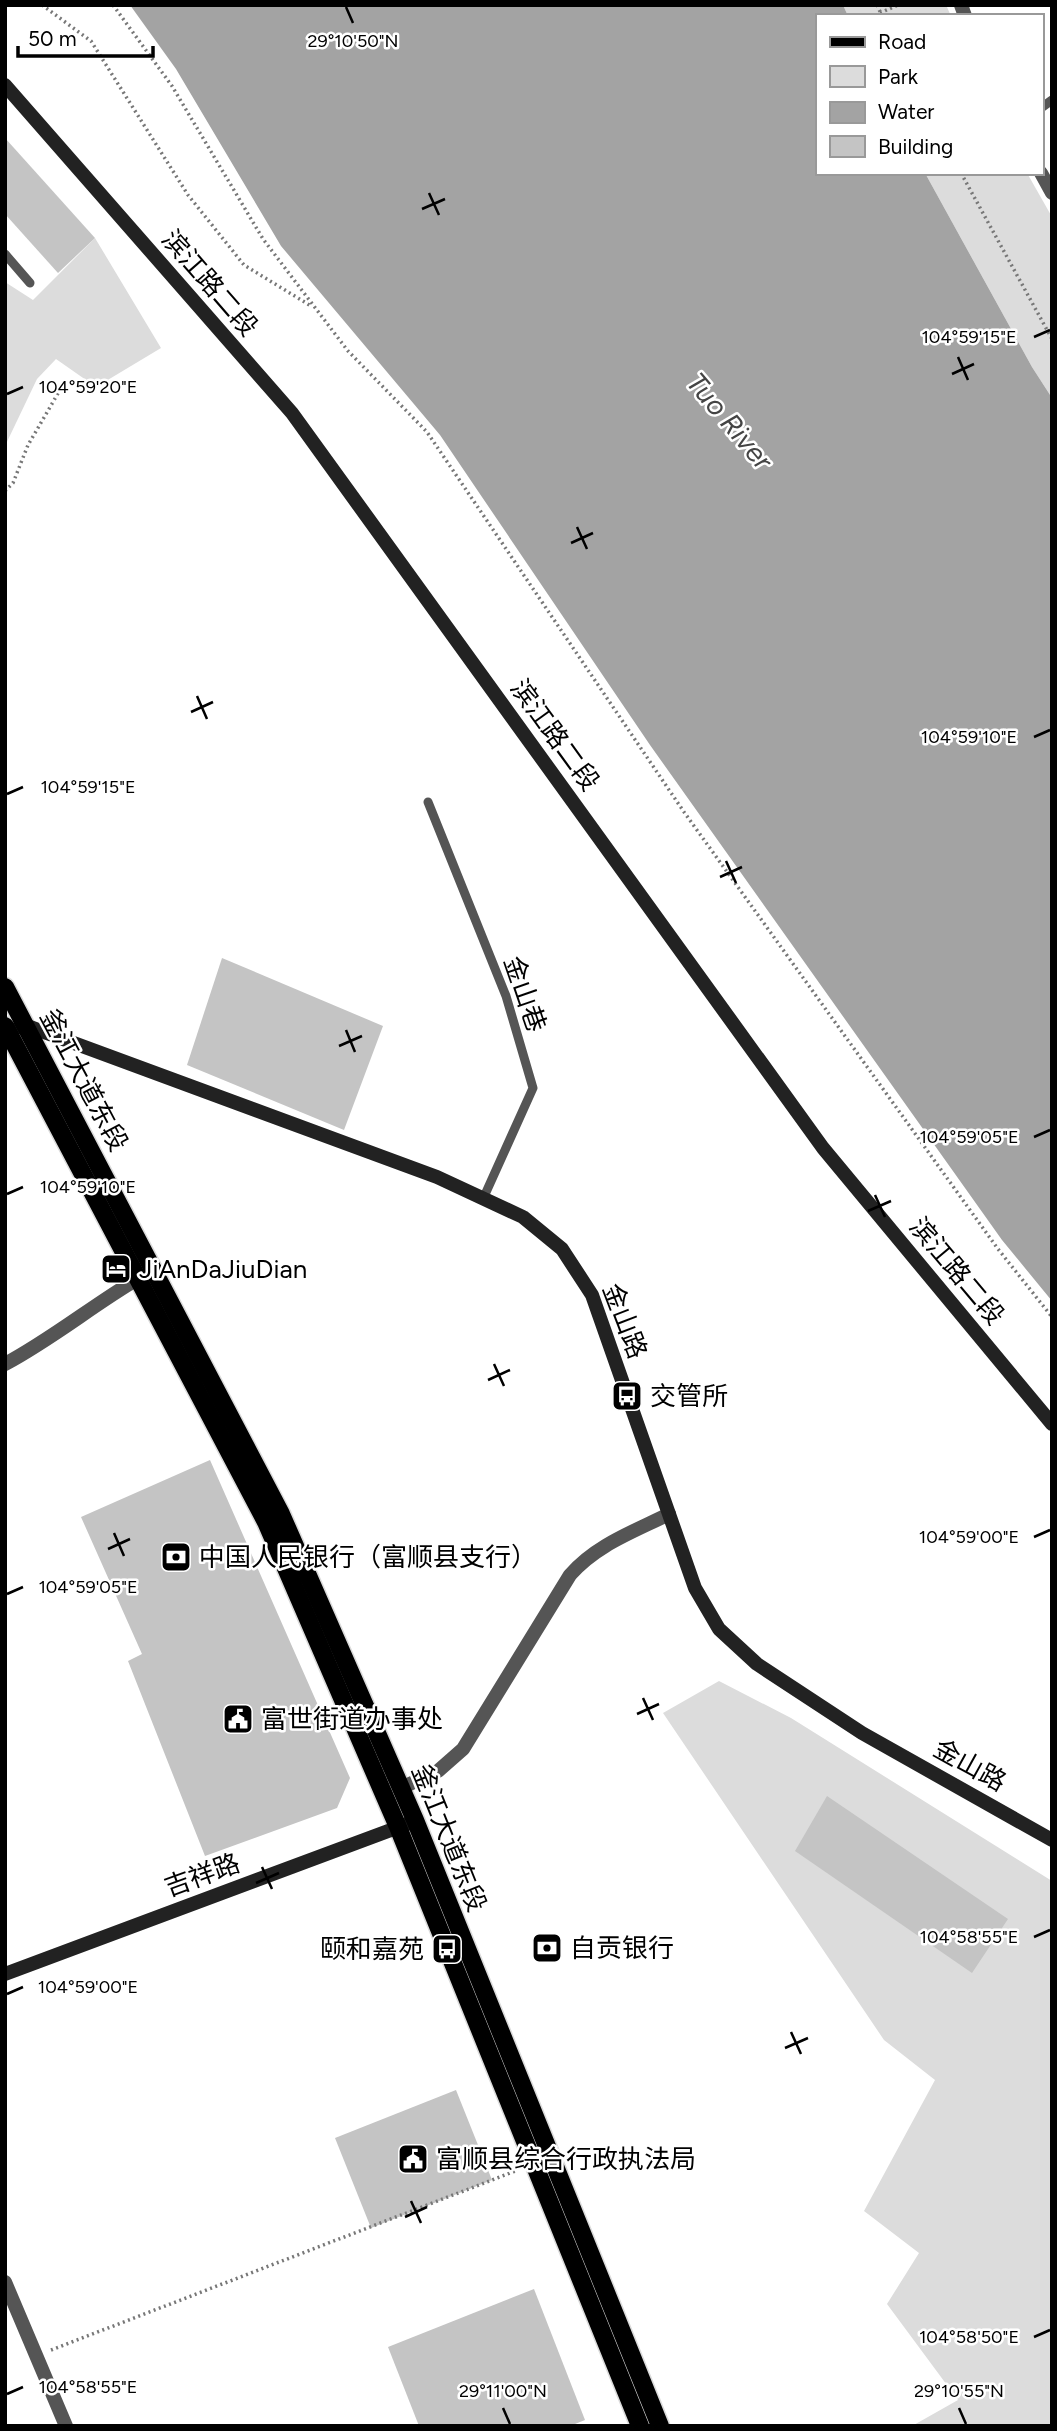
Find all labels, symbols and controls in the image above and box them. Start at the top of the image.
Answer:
scale bar [18,14,152,58]
legend [816,14,1043,175]
text: 50 m [28,26,77,51]
text: Road [878,29,926,54]
text: 29°10'50"N [307,30,399,52]
text: Park [878,64,919,89]
text: Water [878,99,934,124]
text: Building [878,134,953,159]
street label: 滨江路二段 [155,223,265,343]
text: 104°59'15"E [921,326,1017,348]
water label: Tuo River [680,366,781,478]
text: 104°59'20"E [39,376,137,398]
street label: 滨江路二段 [504,673,606,797]
text: 104°59'10"E [921,726,1017,748]
text: 104°59'15"E [40,776,136,798]
street label: 金山巷 [497,952,553,1036]
street label: 釜江大道东段 [33,1004,135,1156]
text: 104°59'05"E [919,1126,1019,1148]
text: 104°59'10"E [40,1176,136,1198]
street label: 滨江路二段 [903,1211,1011,1331]
hotel icon: JiAnDaJiuDian [99,1252,133,1286]
place label: JiAnDaJiuDian [139,1253,307,1285]
street label: 金山路 [596,1279,654,1363]
bus stop icon: 交管所 [610,1379,644,1413]
place label: 交管所 [650,1380,728,1412]
text: 104°59'00"E [919,1526,1019,1548]
bank icon: 中国人民银行（富顺县支行） [159,1540,193,1574]
place label: 中国人民银行（富顺县支行） [199,1541,537,1573]
text: 104°59'05"E [38,1576,138,1598]
public building icon: 富世街道办事处 [221,1702,255,1736]
place label: 富世街道办事处 [261,1703,443,1735]
street label: 金山路 [928,1732,1012,1798]
street label: 釜江大道东段 [405,1760,493,1916]
street label: 吉祥路 [160,1847,244,1903]
text: 104°58'55"E [920,1926,1018,1948]
bank icon: 自贡银行 [530,1931,564,1965]
bus stop icon: 颐和嘉苑 [430,1932,464,1966]
place label: 自贡银行 [570,1932,674,1964]
place label: 颐和嘉苑 [320,1933,424,1965]
text: 104°59'00"E [38,1976,138,1998]
public building icon: 富顺县综合行政执法局 [396,2142,430,2176]
place label: 富顺县综合行政执法局 [436,2143,696,2175]
text: 104°58'50"E [919,2326,1019,2348]
text: 104°58'55"E [39,2376,137,2398]
text: 29°11'00"N [459,2380,547,2402]
text: 29°10'55"N [914,2380,1004,2402]

